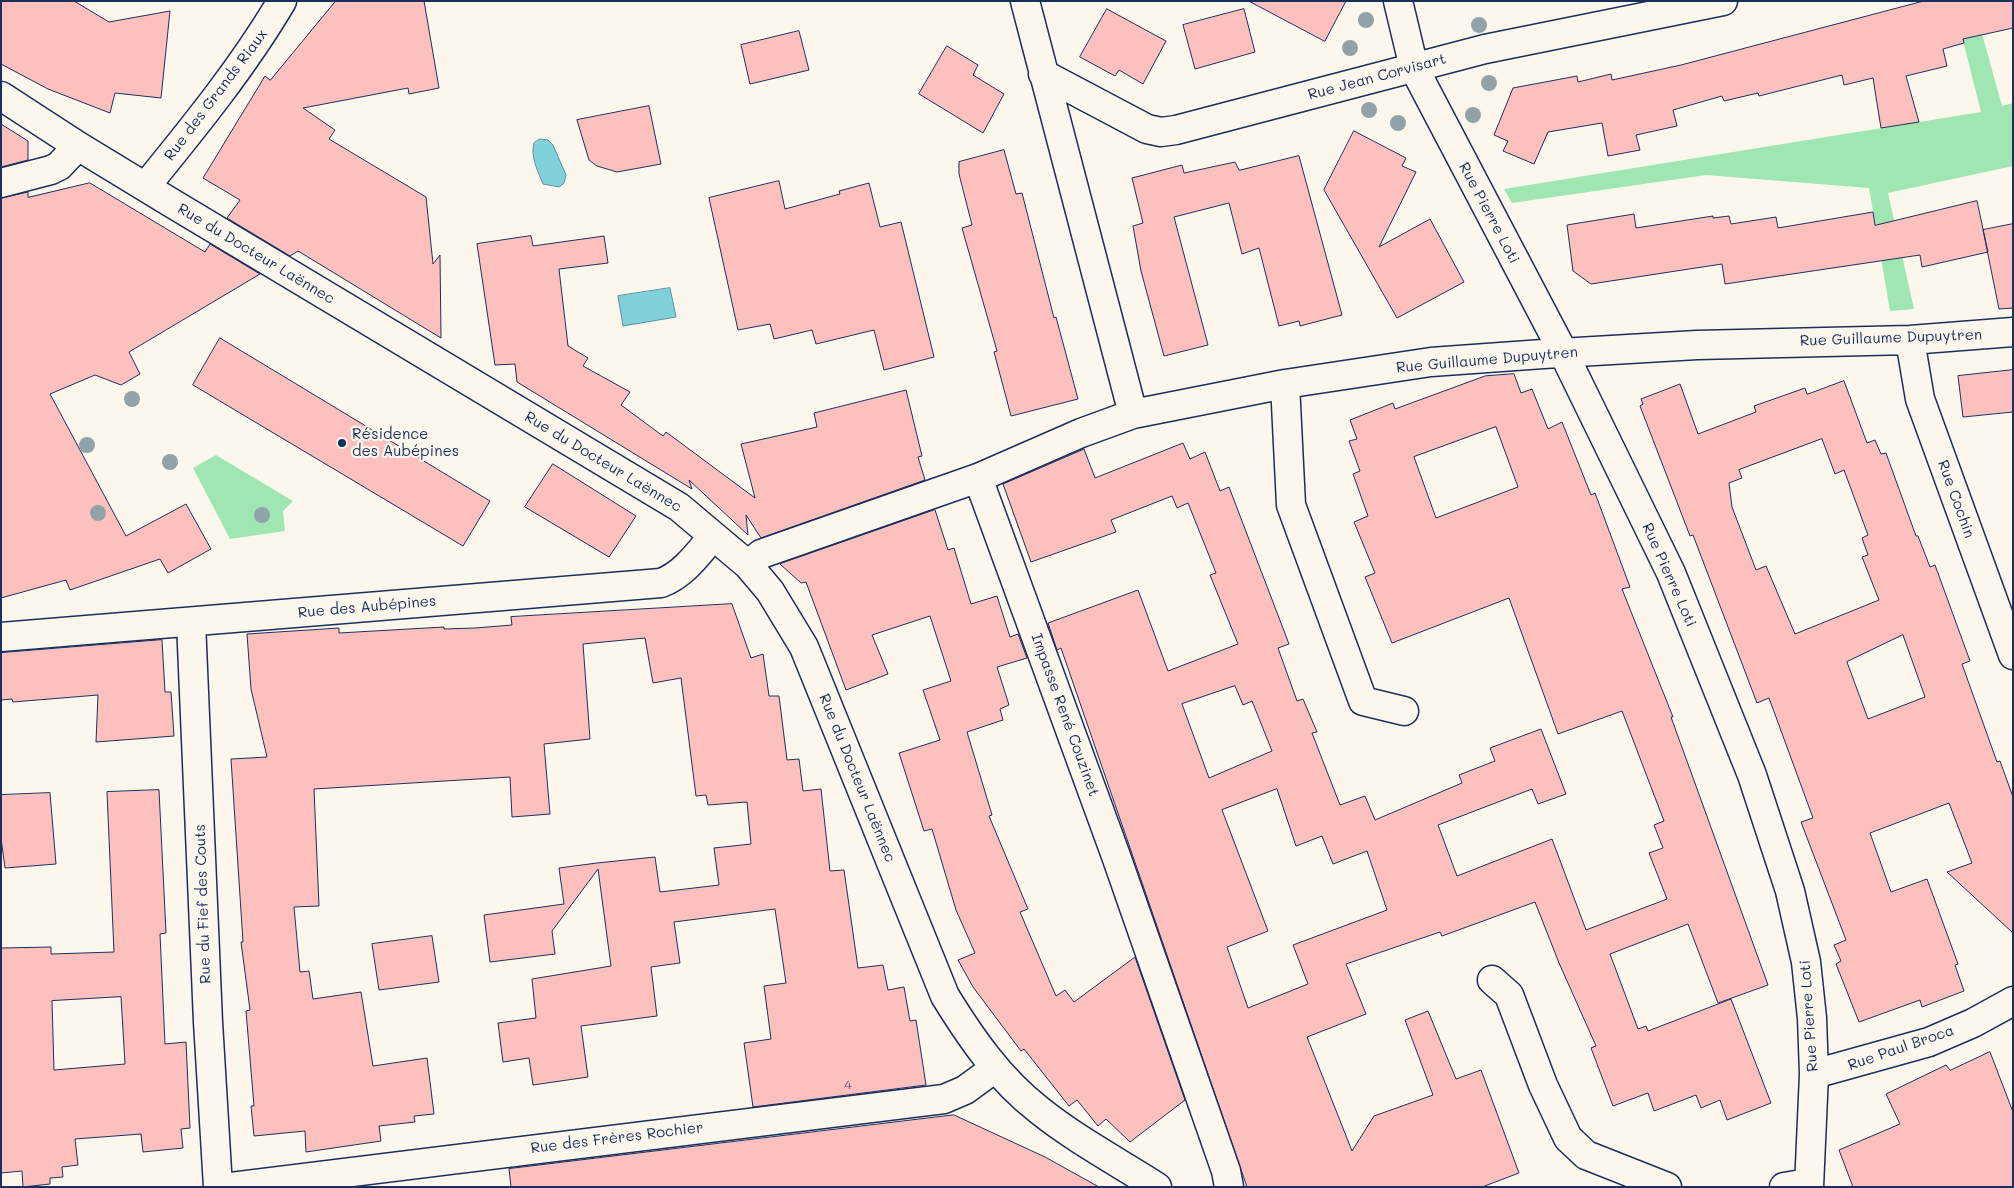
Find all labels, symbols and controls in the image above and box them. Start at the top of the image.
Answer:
street label: Rue des Grands Riaux [161,26,271,164]
street label: Rue Jean Corvisart [1306,50,1448,104]
street label: Rue Pierre Loti [1455,159,1523,267]
street label: Rue du Docteur Laënnec [174,200,338,308]
street label: Rue Guillaume Dupuytren [1800,326,1982,350]
street label: Rue Guillaume Dupuytren [1395,343,1579,377]
street label: Rue du Docteur Laënnec [521,408,685,516]
place label: Résidence des Aubépines [352,425,459,460]
marker: Résidence des Aubépines [336,437,348,449]
street label: Rue Cochin [1934,458,1978,540]
street label: Rue Pierre Loti [1638,520,1700,630]
street label: Rue des Aubépines [297,592,437,622]
street label: Impasse René Couzinet [1027,631,1103,799]
street label: Rue du Docteur Laënnec [815,691,899,865]
street label: Rue du Fief des Couts [191,824,215,984]
street label: Rue Pierre Loti [1796,959,1822,1073]
street label: Rue Paul Broca [1846,1021,1956,1075]
house number: 4 [844,1078,852,1092]
street label: Rue des Frères Rochier [530,1118,704,1158]

